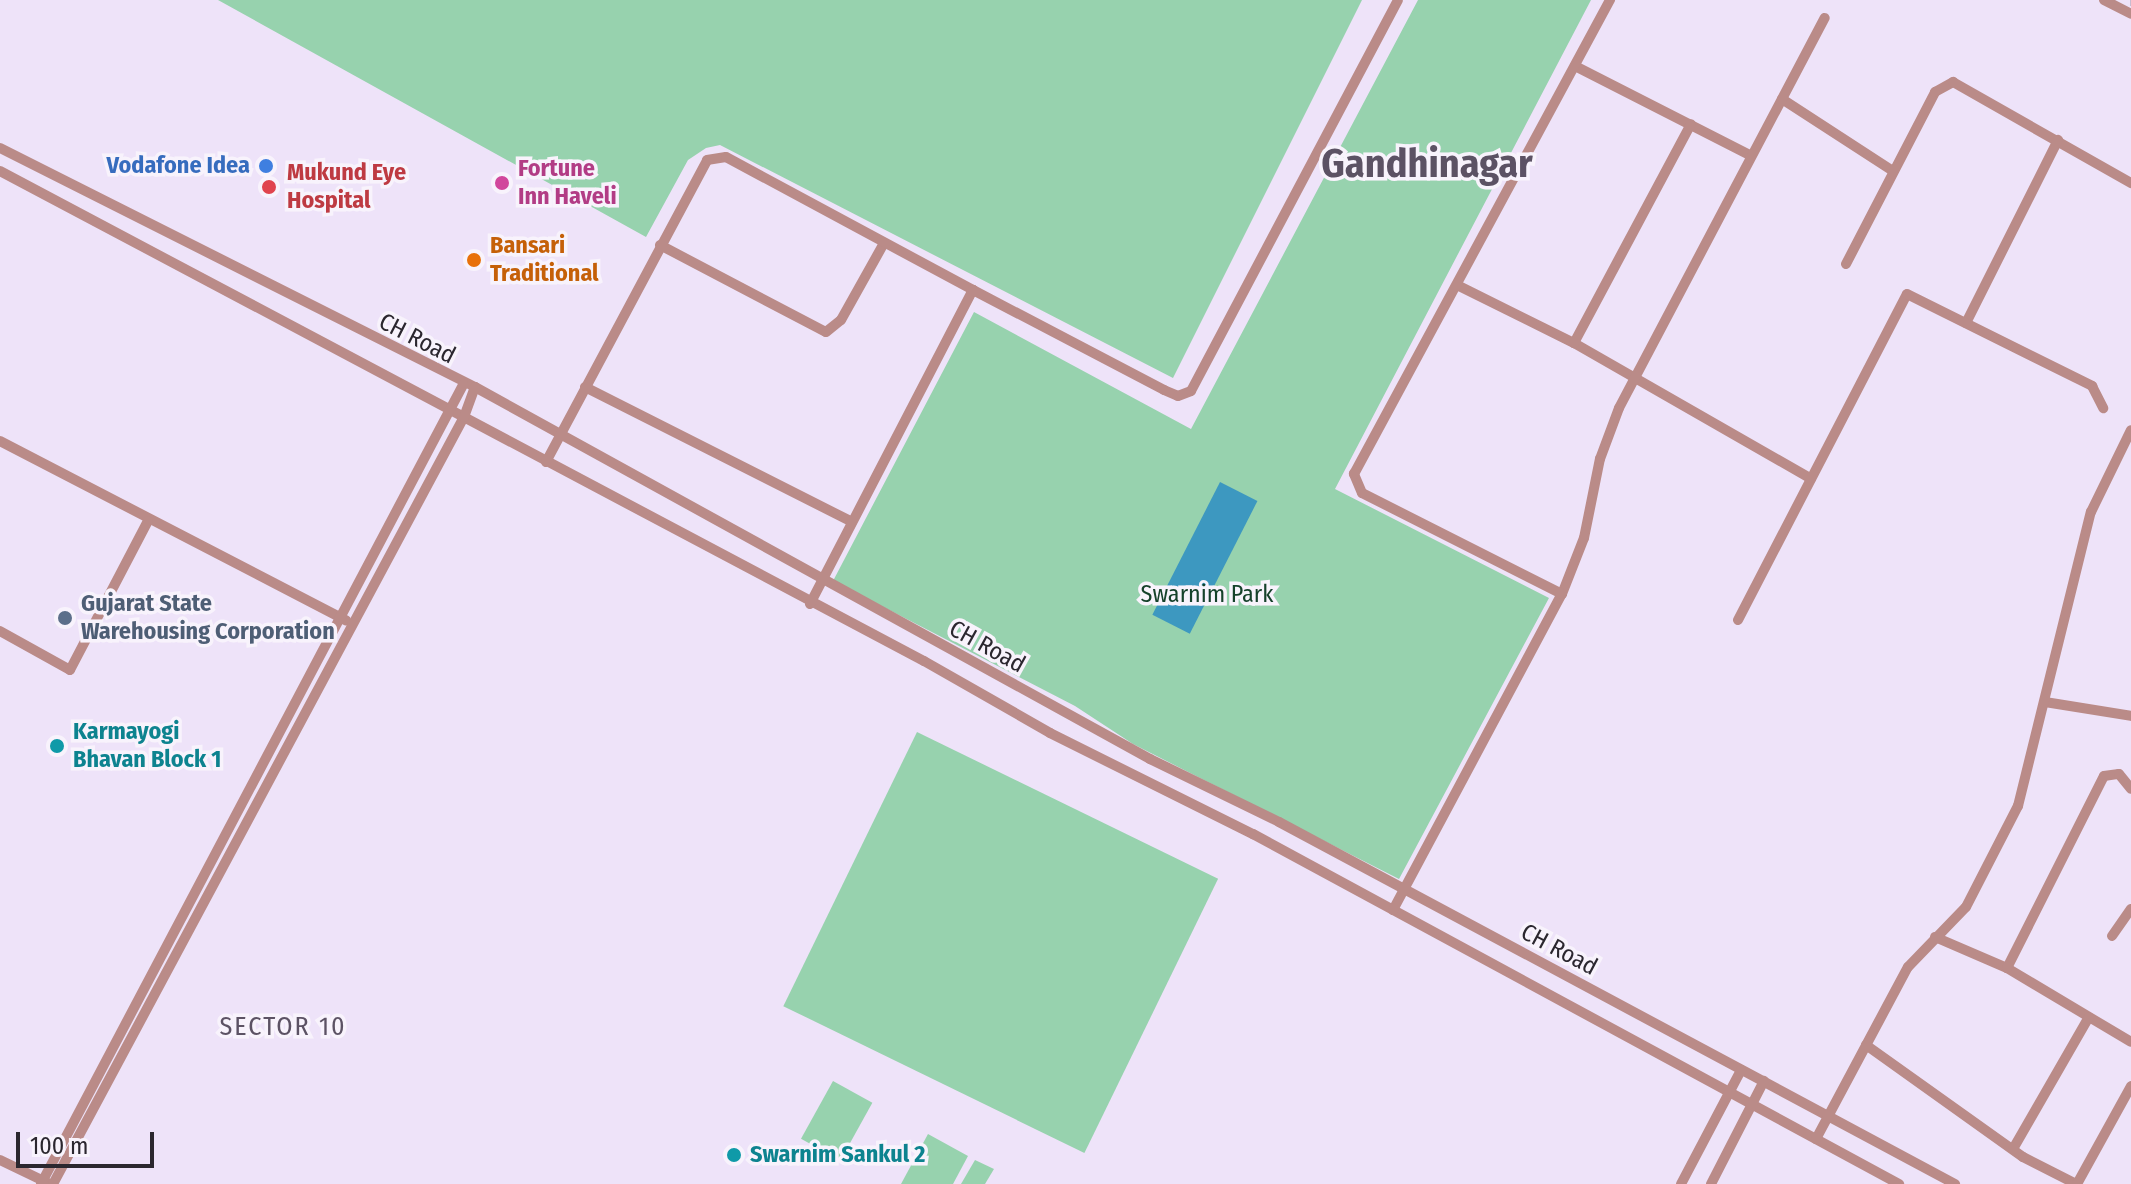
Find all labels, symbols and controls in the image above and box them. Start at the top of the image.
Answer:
district label: Gandhinagar [1321,140,1533,188]
place label: Vodafone Idea [107,152,250,180]
place label: Fortune Inn Haveli [518,155,617,211]
marker: Vodafone Idea [257,157,275,175]
place label: Mukund Eye Hospital [287,159,406,215]
marker: Fortune Inn Haveli [493,174,511,192]
marker: Mukund Eye Hospital [258,176,280,198]
place label: Bansari Traditional [490,232,599,288]
marker: Bansari Traditional [465,251,483,269]
street label: CH Road [374,308,460,370]
park label: Swarnim Park [1141,581,1273,609]
place label: Gujarat State Warehousing Corporation [81,590,335,646]
marker: Gujarat State Warehousing Corporation [56,609,74,627]
street label: CH Road [944,614,1030,680]
place label: Karmayogi Bhavan Block 1 [73,718,221,774]
marker: Karmayogi Bhavan Block 1 [48,737,66,755]
street label: CH Road [1516,918,1602,982]
district label: SECTOR 10 [219,1011,347,1043]
scale bar [20,1116,158,1166]
text: 100 m [30,1132,88,1160]
place label: Swarnim Sankul 2 [750,1141,925,1169]
marker: Swarnim Sankul 2 [725,1146,743,1164]

